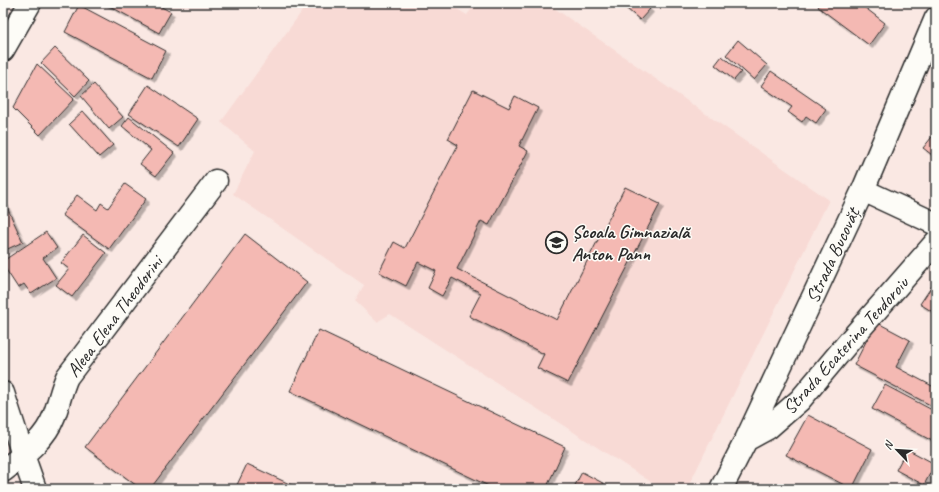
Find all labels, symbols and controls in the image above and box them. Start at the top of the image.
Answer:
street label: Strada Bucovăț [800,203,866,307]
place label: Școala Gimnazială Anton Pann [572,220,691,266]
school or university icon: Școala Gimnazială Anton Pann [543,229,569,255]
street label: Aleea Elena Theodorini [61,249,170,382]
street label: Strada Ecaterina Teodoroiu [778,271,915,420]
north arrow [877,430,917,470]
text: N [880,438,897,452]

